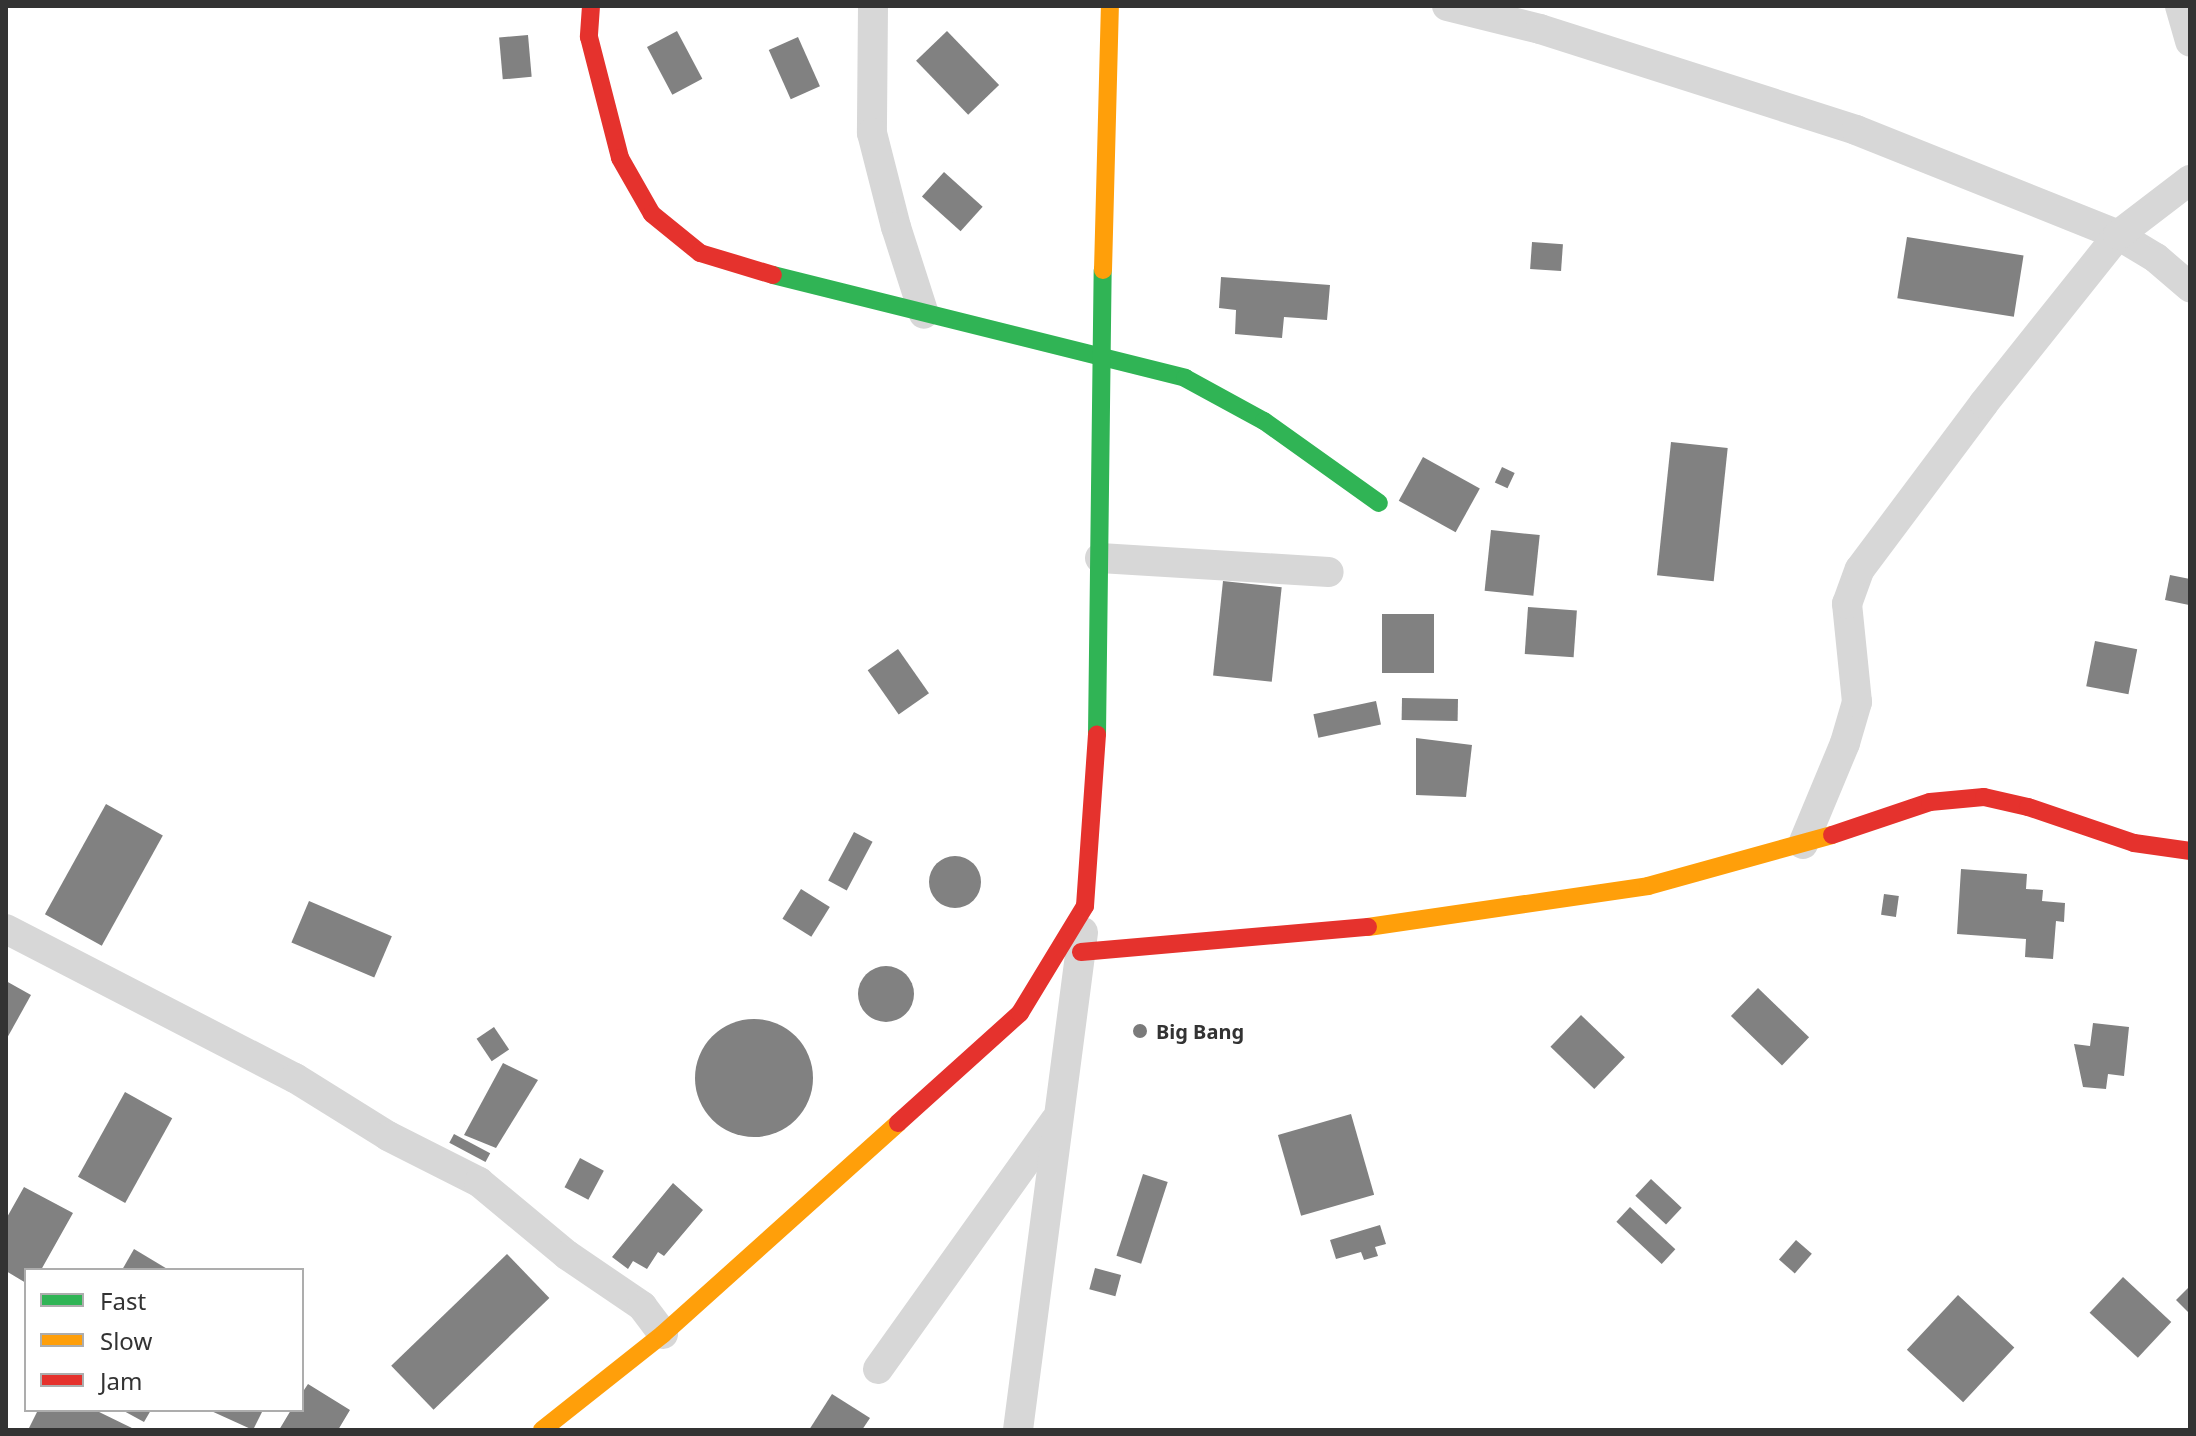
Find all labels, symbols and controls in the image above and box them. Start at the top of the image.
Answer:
place label: Big Bang [1156,1019,1244,1043]
marker: Big Bang [1131,1022,1149,1040]
legend [24,1268,304,1412]
text: Fast [100,1284,146,1317]
text: Slow [100,1324,152,1357]
text: Jam [100,1364,142,1397]

